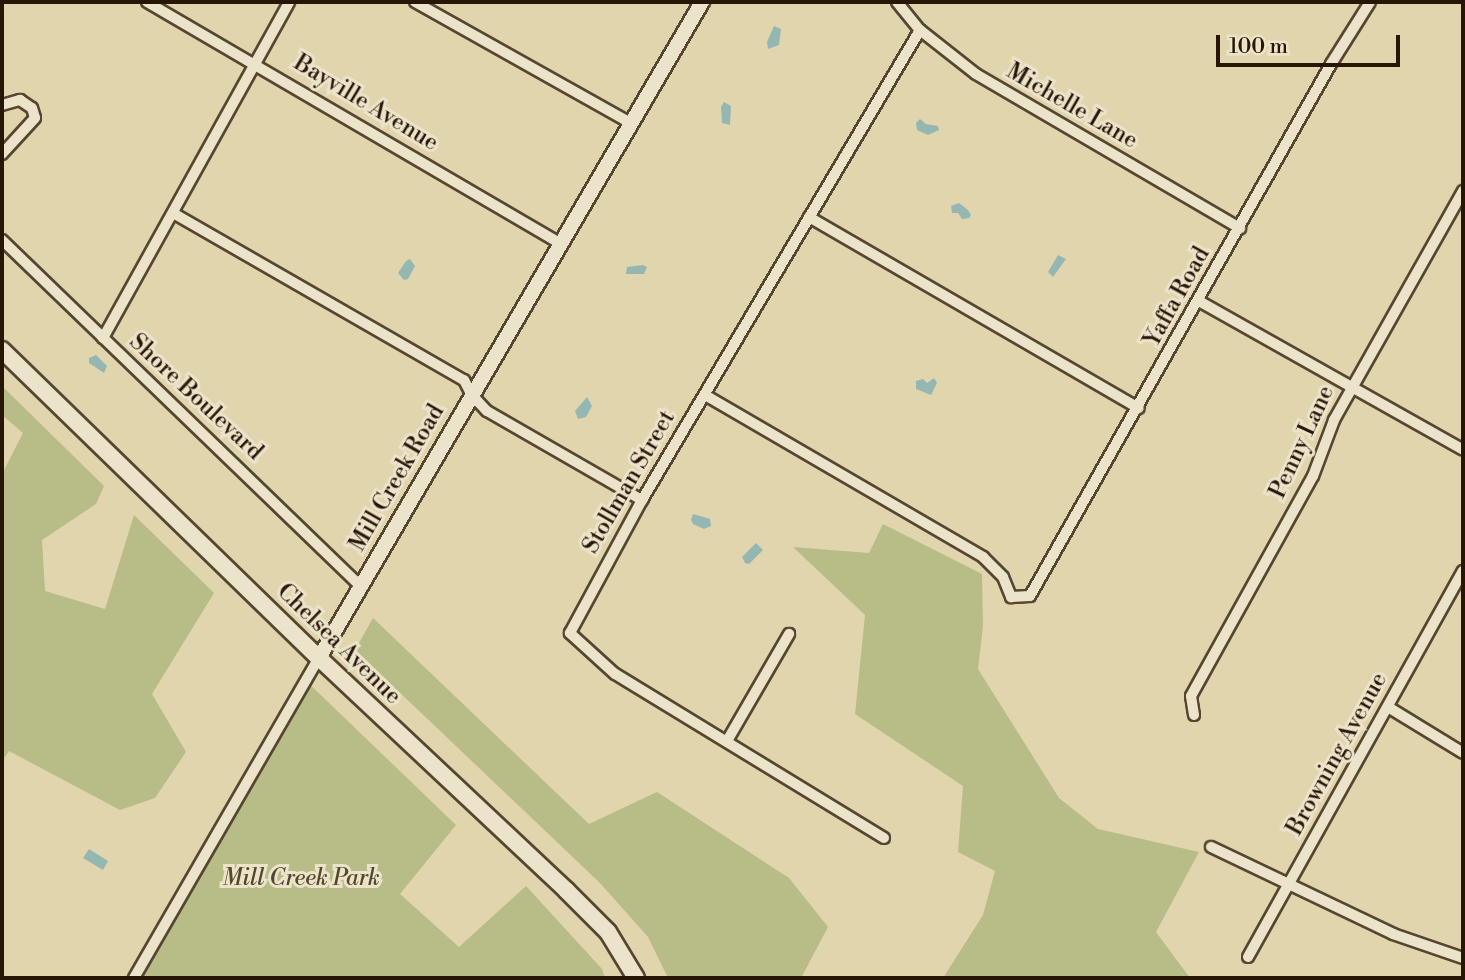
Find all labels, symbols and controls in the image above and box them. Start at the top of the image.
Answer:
scale bar [1220,21,1404,65]
text: 100 m [1229,34,1288,60]
street label: Bayville Avenue [289,49,443,157]
street label: Michelle Lane [1002,57,1142,155]
street label: Yaffa Road [1138,242,1216,352]
street label: Shore Boulevard [124,328,268,466]
street label: Penny Lane [1264,381,1340,503]
street label: Mill Creek Road [344,400,450,556]
street label: Stollman Street [577,406,681,558]
street label: Chelsea Avenue [271,578,407,710]
street label: Browning Avenue [1281,668,1393,840]
park label: Mill Creek Park [222,864,380,892]

